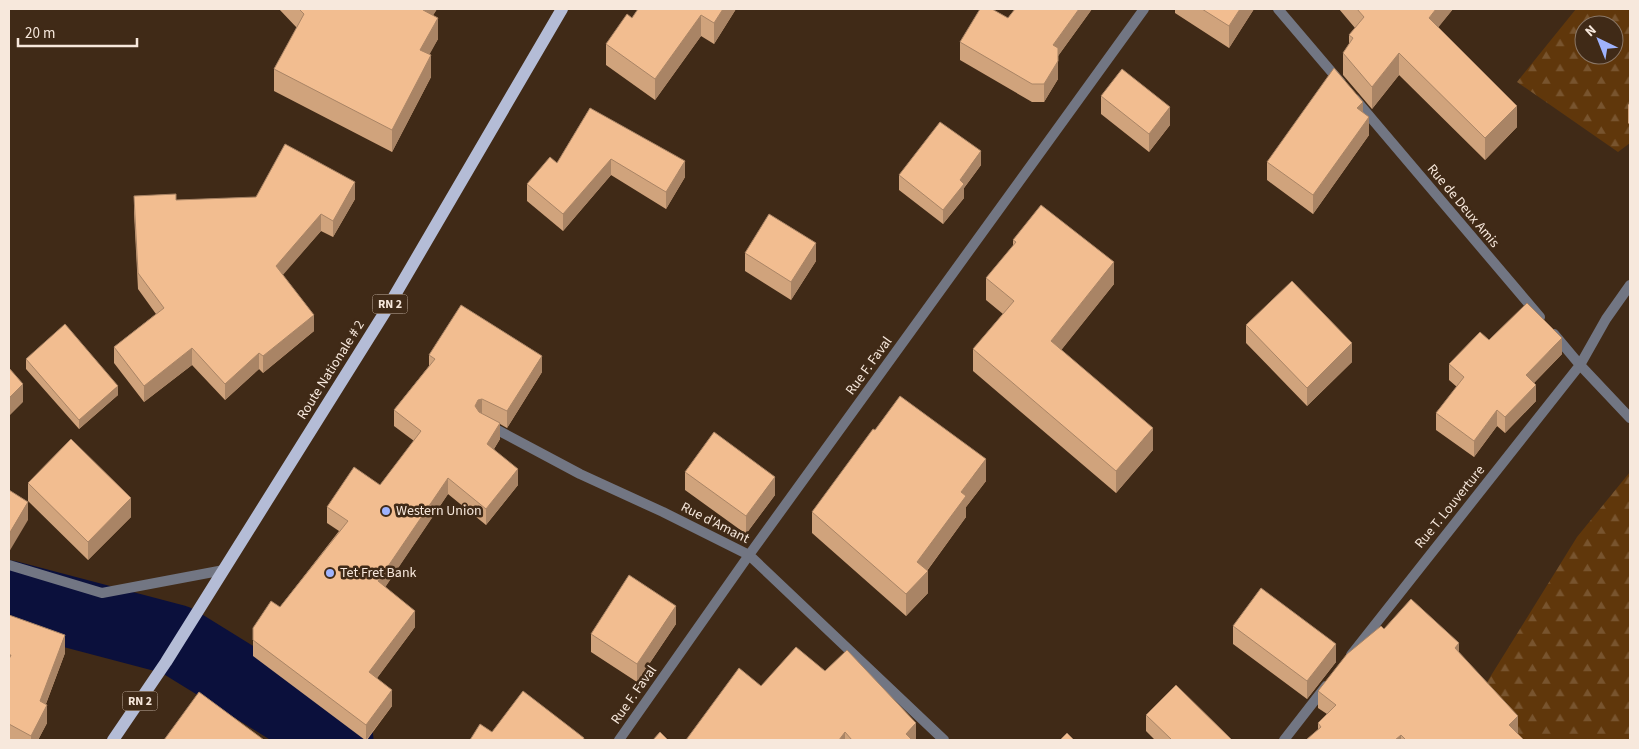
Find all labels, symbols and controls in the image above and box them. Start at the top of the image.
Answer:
scale bar [18,15,136,47]
north arrow [1574,15,1624,65]
text: N [1581,21,1601,42]
text: 20 m [25,23,55,44]
street label: Rue de Deux Amis [1422,160,1504,252]
road number: RN 2 [372,294,408,314]
street label: Route Nationale # 2 [292,316,370,424]
street label: Rue F. Faval [841,332,897,399]
street label: Rue T. Louverture [1410,461,1490,553]
street label: Rue d'Amant [677,497,753,549]
place label: Western Union [396,501,482,521]
marker: Western Union [380,505,392,517]
place label: Tet Fret Bank [340,563,417,583]
marker: Tet Fret Bank [324,567,336,579]
street label: Rue F. Faval [606,661,662,729]
road number: RN 2 [122,691,158,710]

